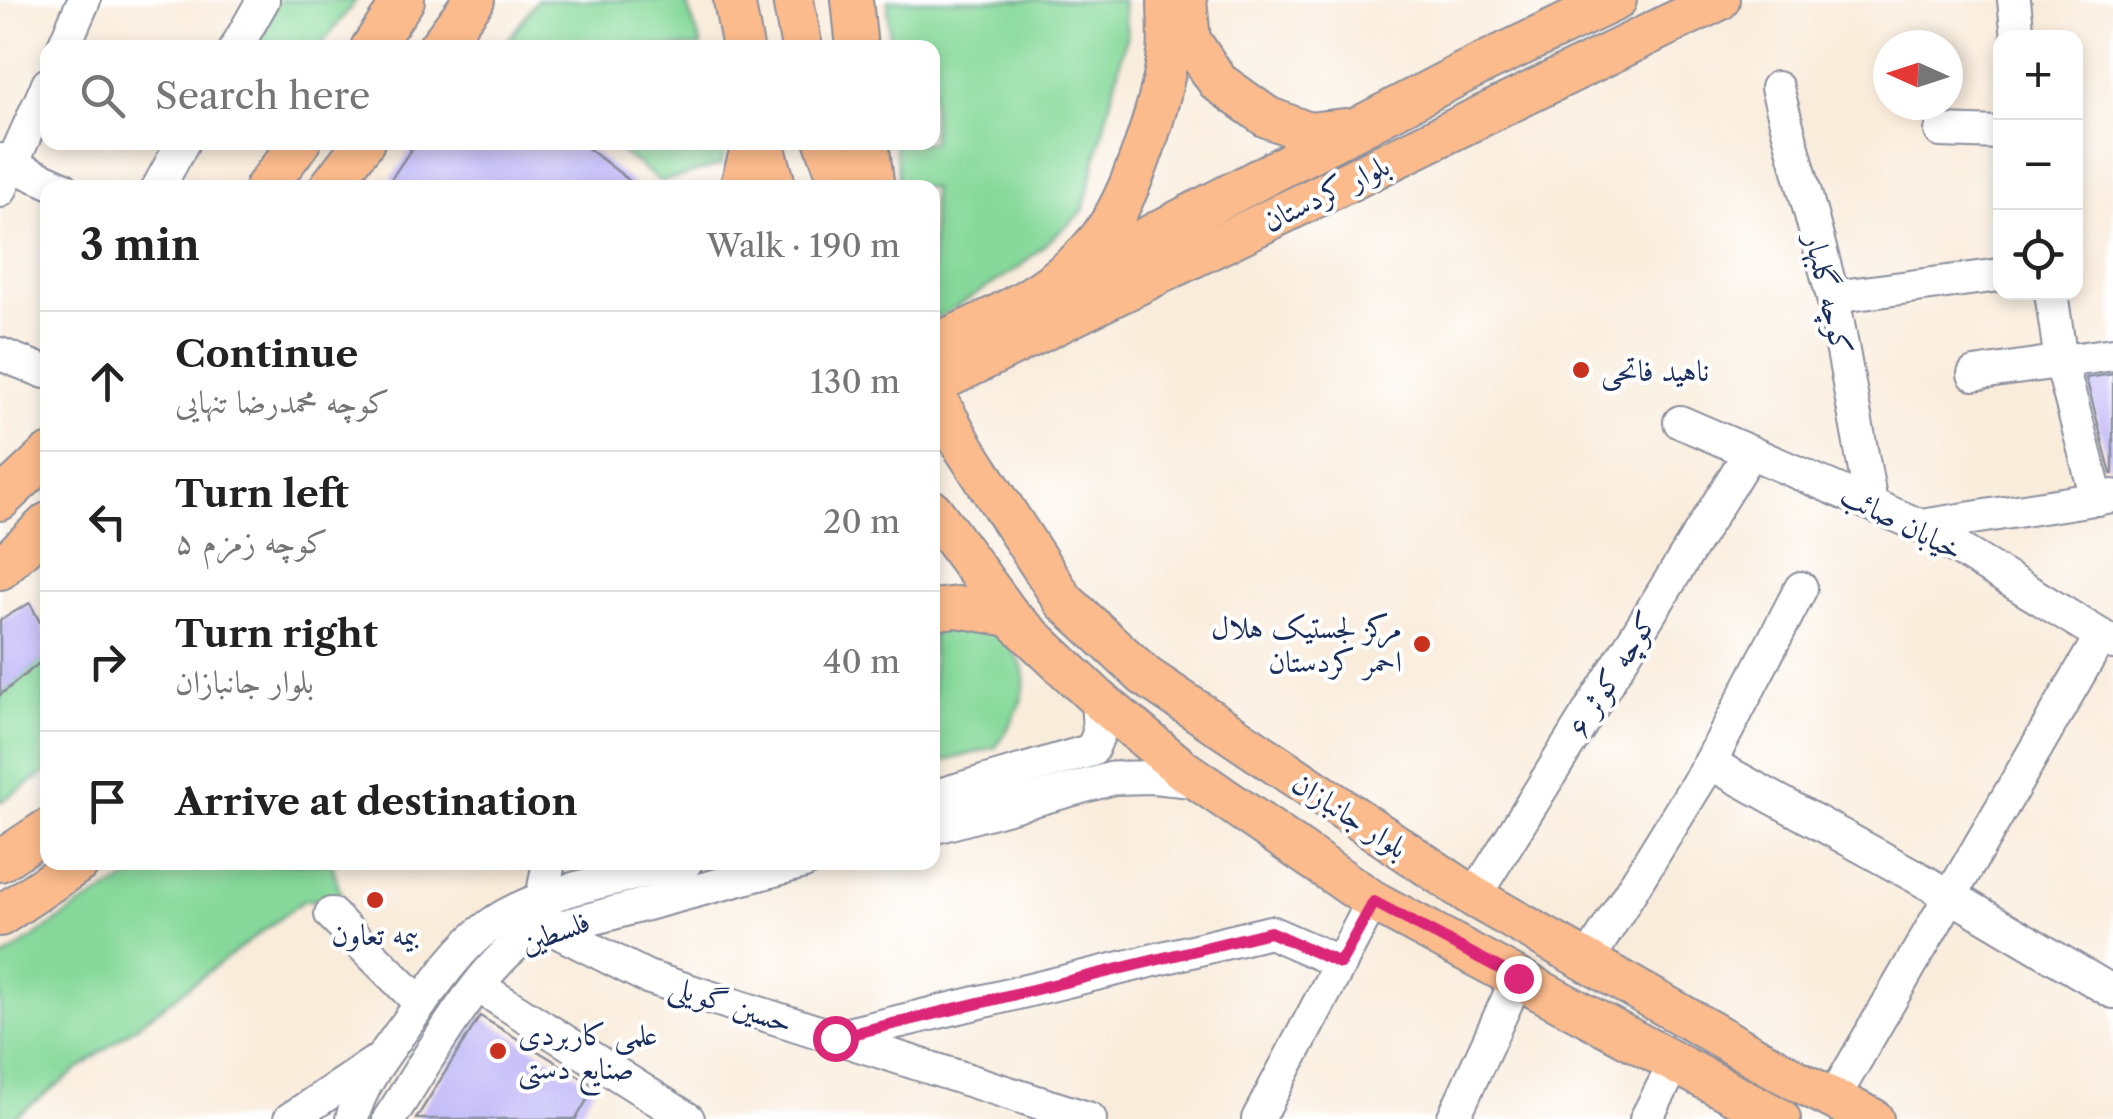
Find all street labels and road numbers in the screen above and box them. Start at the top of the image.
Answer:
street label: بلوار کردستان [1257,146,1395,240]
street label: کوچه گلبهار [1793,227,1861,359]
street label: خیابان صائب [1835,476,1969,569]
street label: کوچه کوثر ۶ [1559,604,1668,745]
street label: بلوار جانبازان [1285,764,1415,866]
street label: فلسطین [515,902,595,962]
street label: حسین گویلی [664,967,797,1045]

